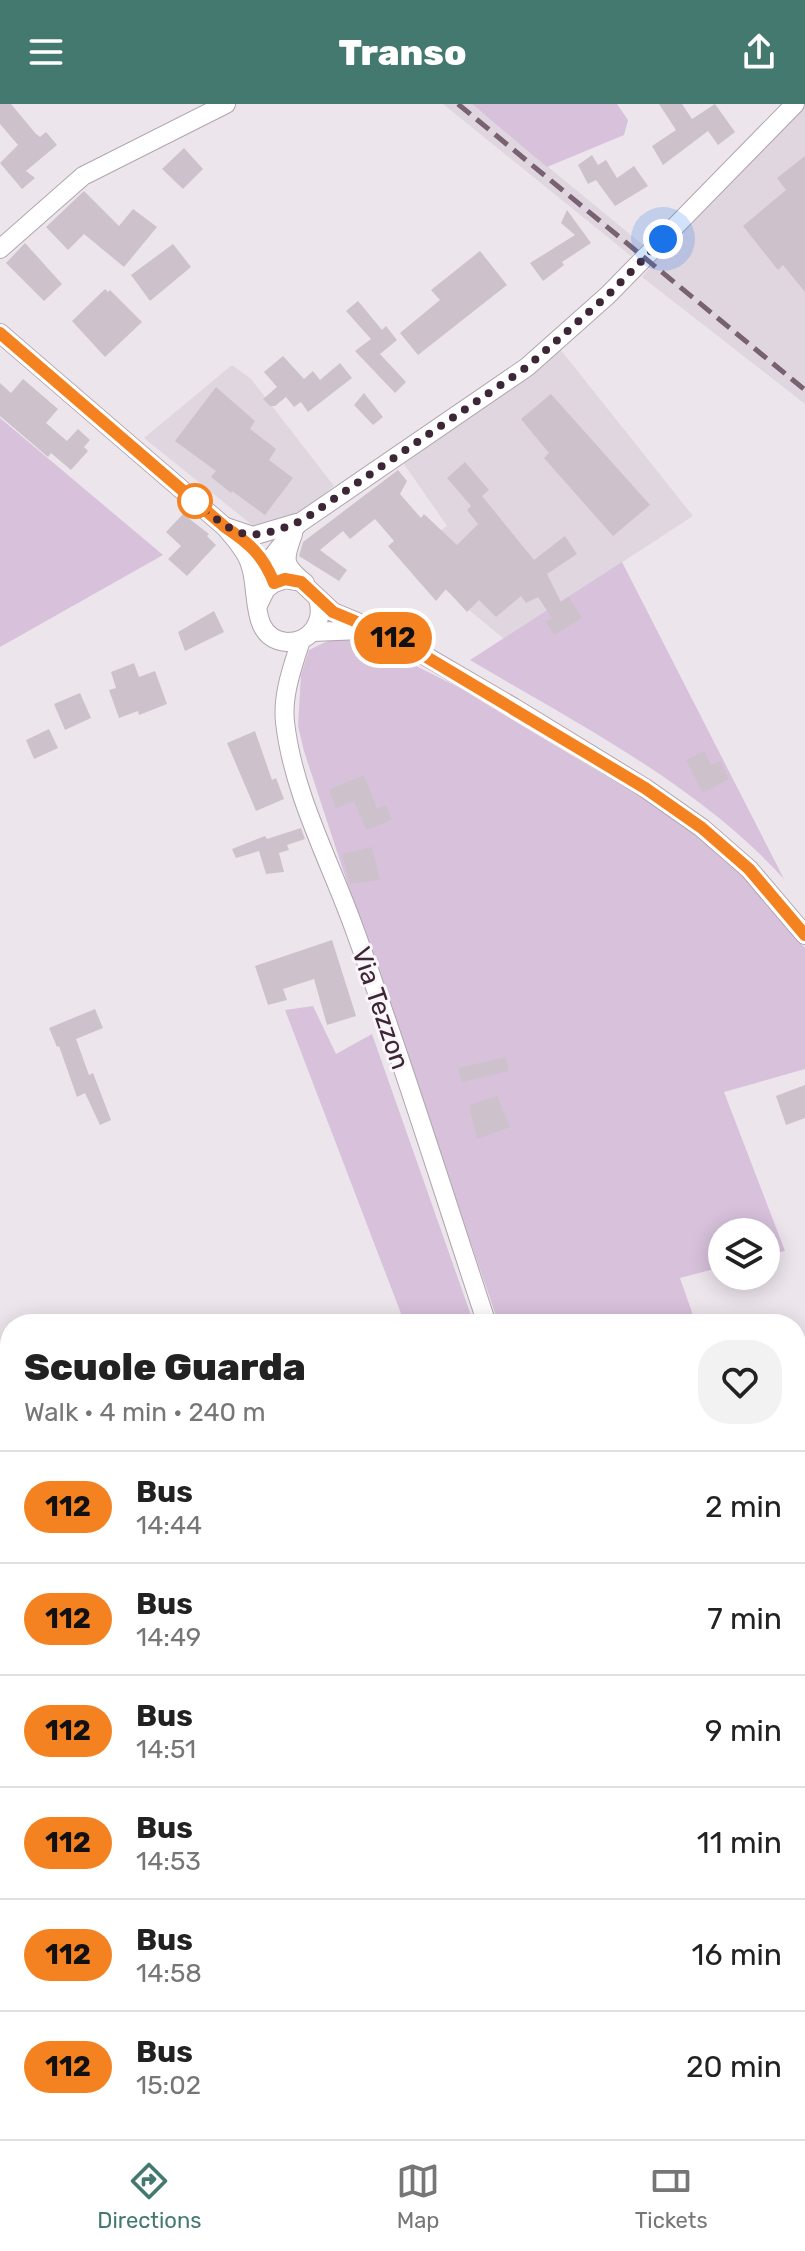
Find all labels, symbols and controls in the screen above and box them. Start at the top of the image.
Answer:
icon: menu [24,30,68,74]
icon: share [737,30,781,74]
text: Transo [339,31,466,74]
your location [643,219,683,259]
unlabelled marker [178,484,212,518]
line badge: 112 [347,612,439,664]
text: 112 [370,621,416,654]
street label: Via Tezzon [345,943,416,1073]
map controls [708,1218,780,1290]
button: layers [708,1218,780,1290]
button: heart [698,1340,782,1424]
text: Scuole Guarda [24,1344,306,1390]
text: Walk · 4 min · 240 m [24,1397,266,1428]
text: Bus [136,1474,193,1510]
text: 2 min [705,1489,782,1525]
text: 112 [45,1490,91,1523]
text: 14:44 [136,1510,202,1541]
text: Bus [136,1586,193,1622]
text: 7 min [707,1601,782,1637]
text: 112 [45,1602,91,1635]
text: 14:49 [136,1622,201,1653]
text: Bus [136,1698,193,1734]
text: 9 min [705,1713,782,1749]
text: 112 [45,1714,91,1747]
text: 14:51 [136,1734,196,1765]
text: Bus [136,1810,193,1846]
text: 11 min [697,1825,782,1861]
text: 112 [45,1826,91,1859]
text: 14:53 [136,1846,201,1877]
text: Bus [136,1922,193,1958]
text: 16 min [692,1937,782,1973]
text: 112 [45,1938,91,1971]
text: 14:58 [136,1958,202,1989]
text: Bus [136,2034,193,2070]
text: 20 min [686,2049,782,2085]
text: 112 [45,2050,91,2083]
text: 15:02 [136,2070,201,2101]
tab: Directions [97,2159,201,2234]
tab: Map [396,2159,440,2234]
tab: Tickets [635,2159,708,2234]

